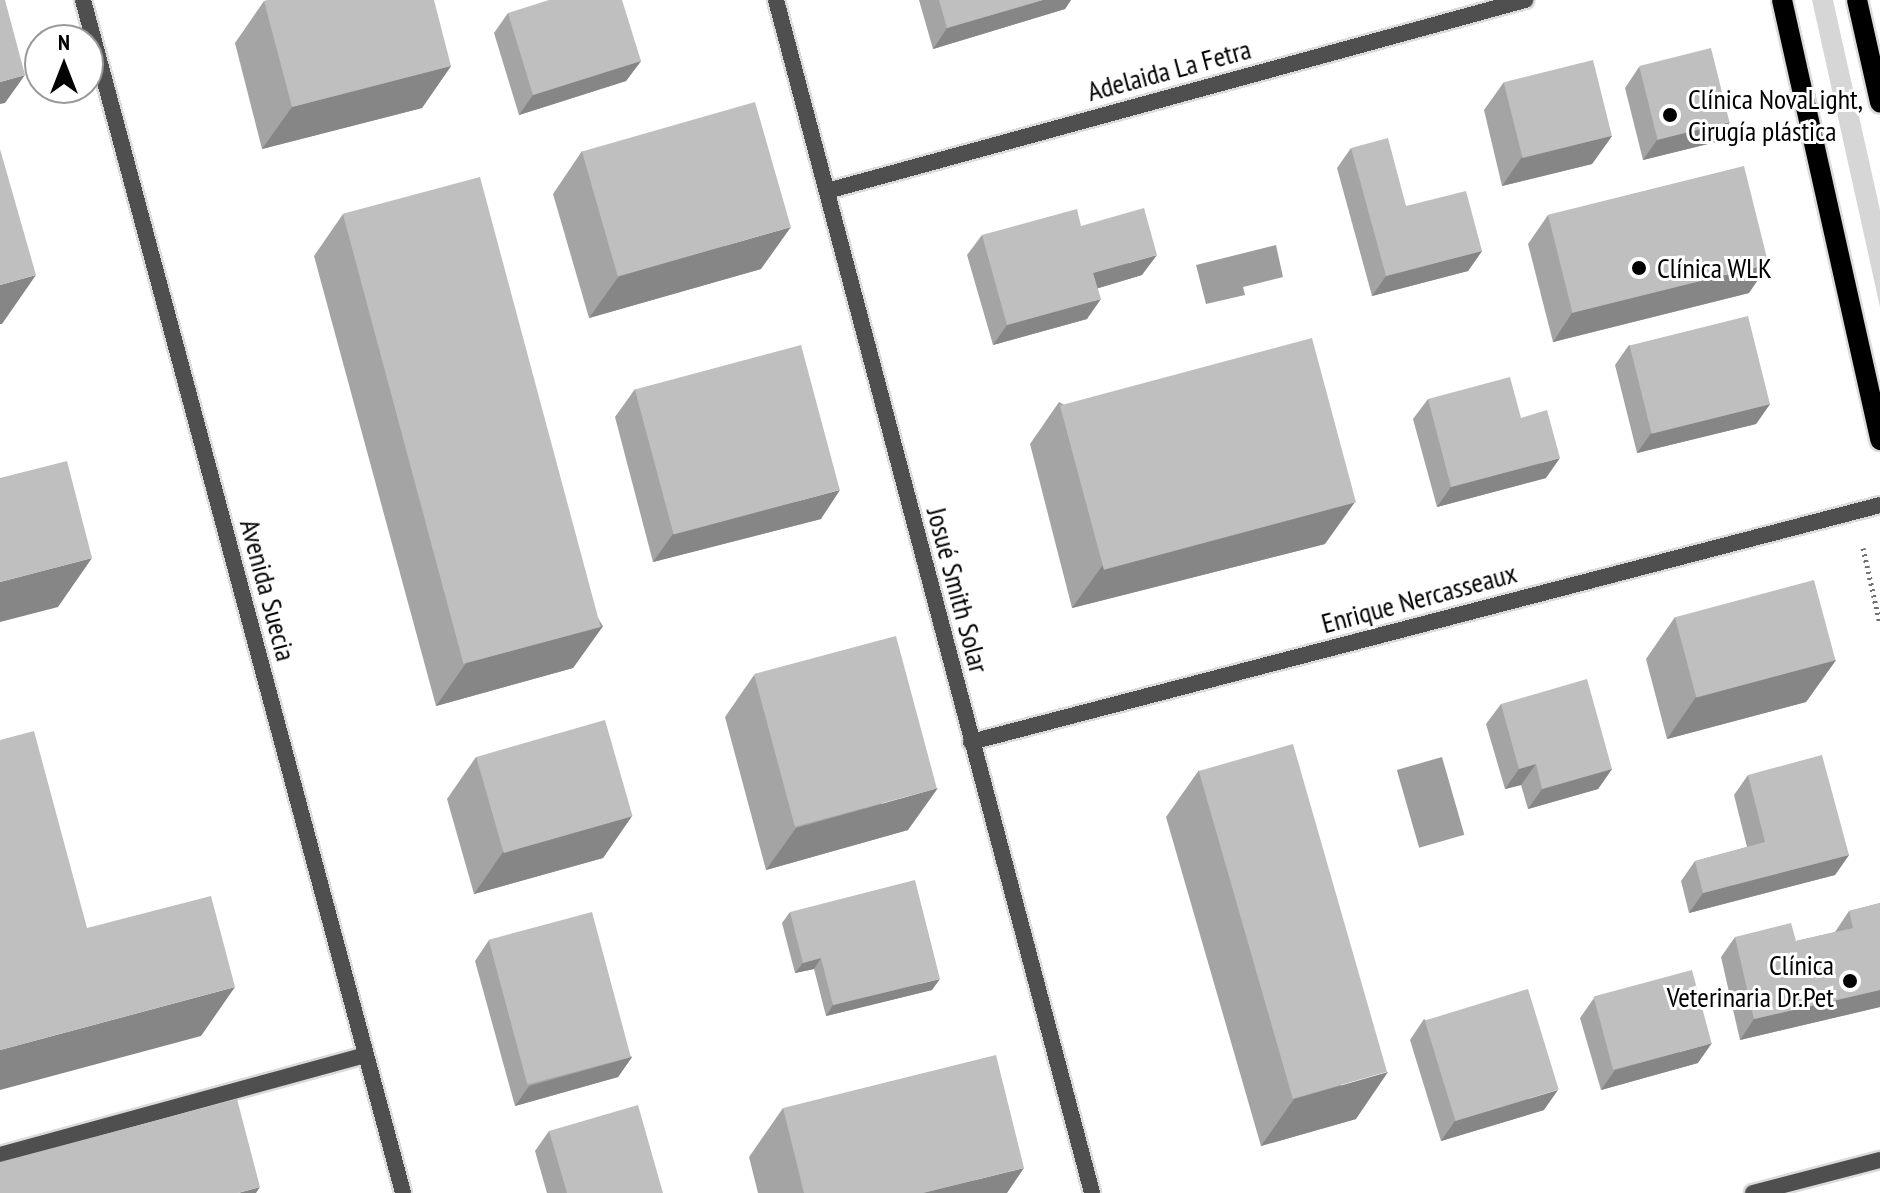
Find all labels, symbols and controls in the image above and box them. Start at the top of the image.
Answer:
north arrow [24,24,104,104]
text: N [58,28,70,56]
street label: Adelaida La Fetra [1083,32,1255,108]
place label: Clínica NovaLight, Cirugía plástica [1688,82,1863,148]
marker: Clínica NovaLight, Cirugía plástica [1659,104,1681,126]
place label: Clínica WLK [1657,251,1772,285]
marker: Clínica WLK [1628,257,1650,279]
street label: Josué Smith Solar [920,504,996,676]
street label: Avenida Suecia [233,516,303,664]
street label: Enrique Nercasseaux [1318,556,1520,640]
place label: Clínica Veterinaria Dr.Pet [1667,948,1834,1014]
marker: Clínica Veterinaria Dr.Pet [1841,972,1859,990]

